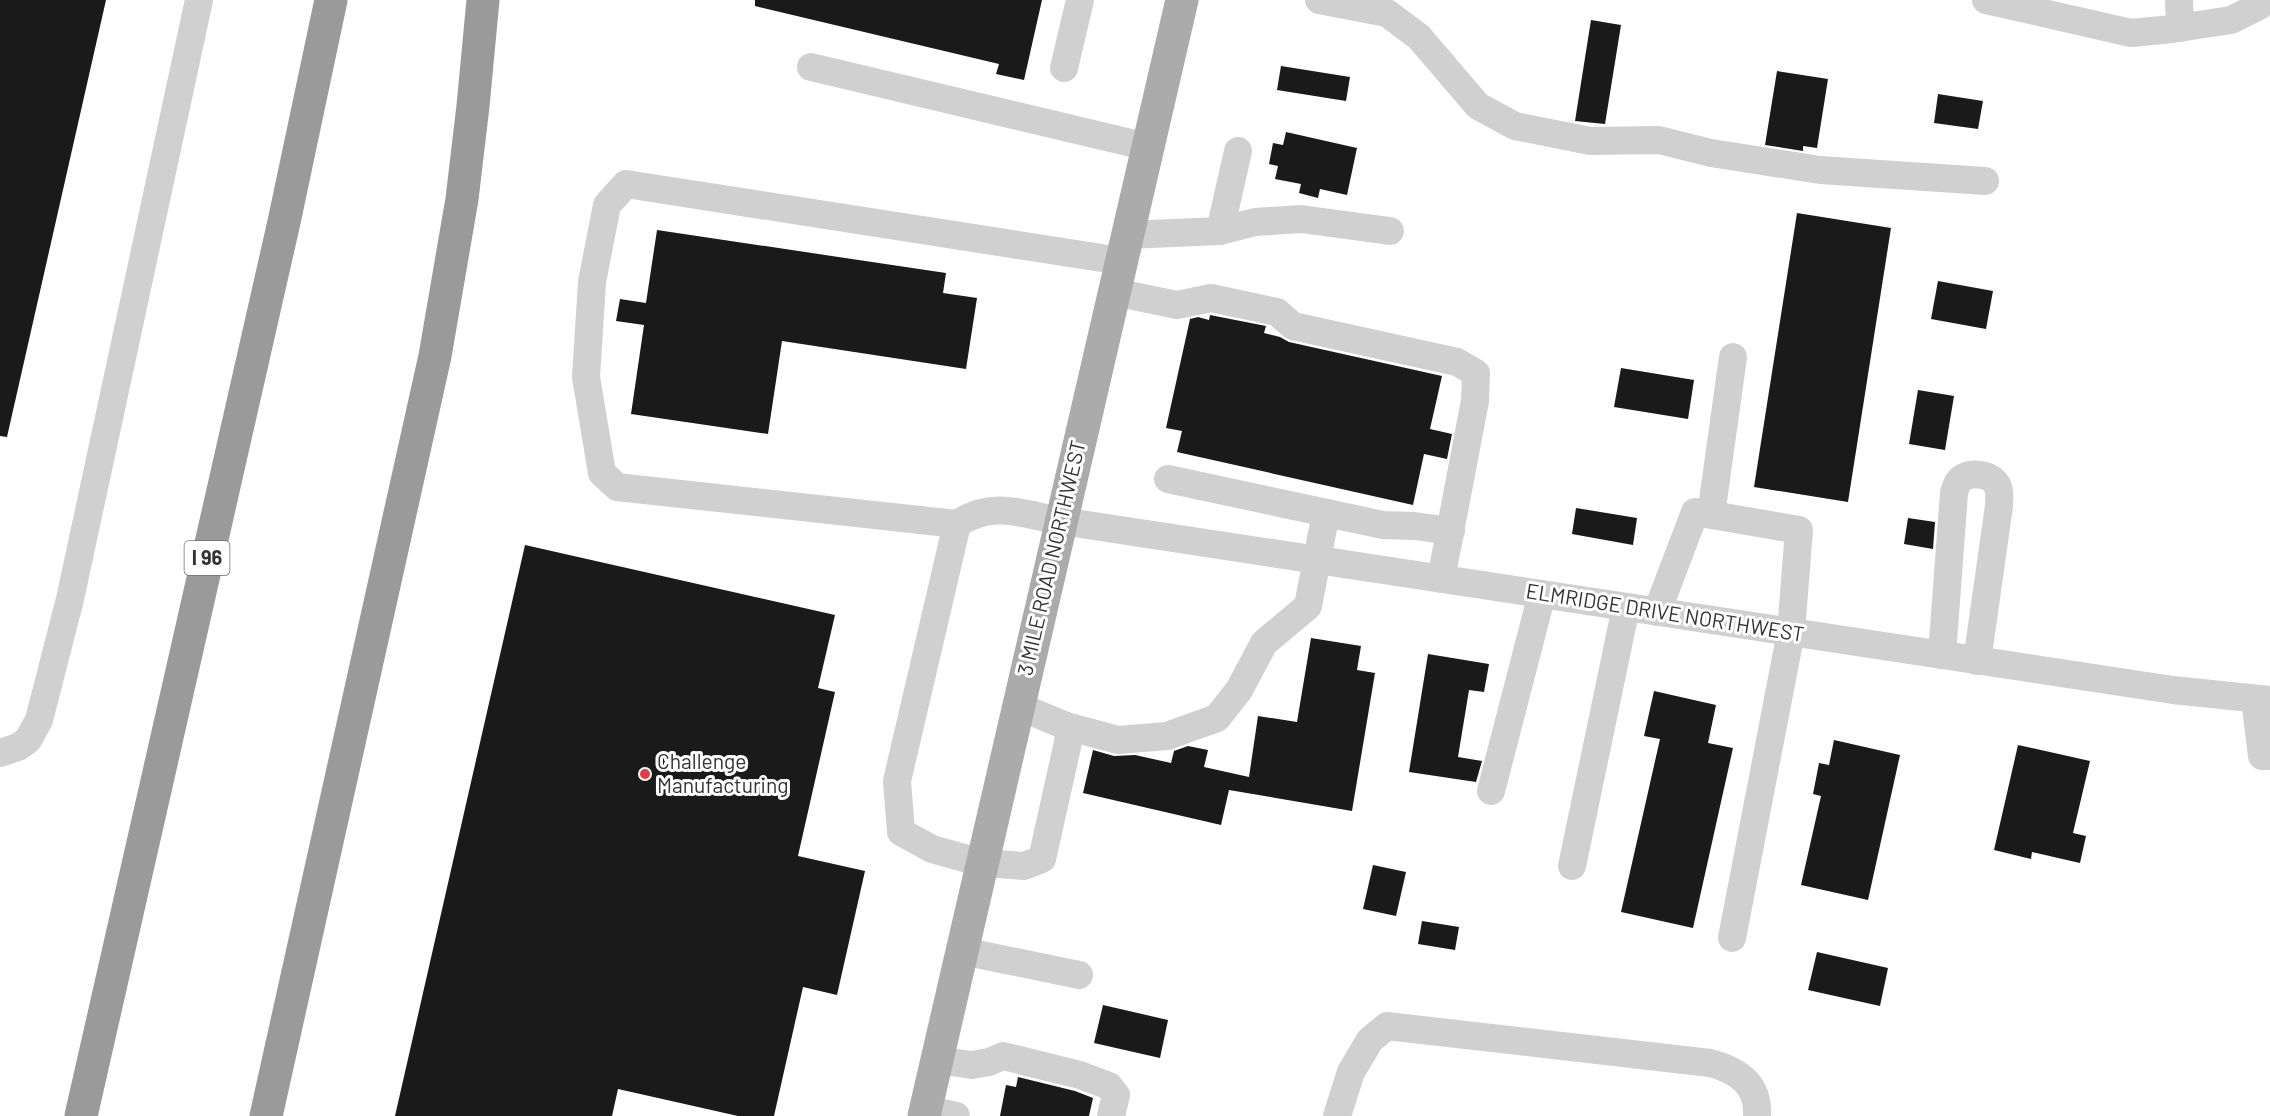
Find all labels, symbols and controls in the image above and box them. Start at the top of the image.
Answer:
street label: 3 MILE ROAD NORTHWEST [1011,438,1090,678]
road number: I 96 [184,541,230,575]
street label: ELMRIDGE DRIVE NORTHWEST [1524,577,1806,646]
place label: Challenge Manufacturing [657,748,789,797]
marker: Challenge Manufacturing [638,767,652,781]

